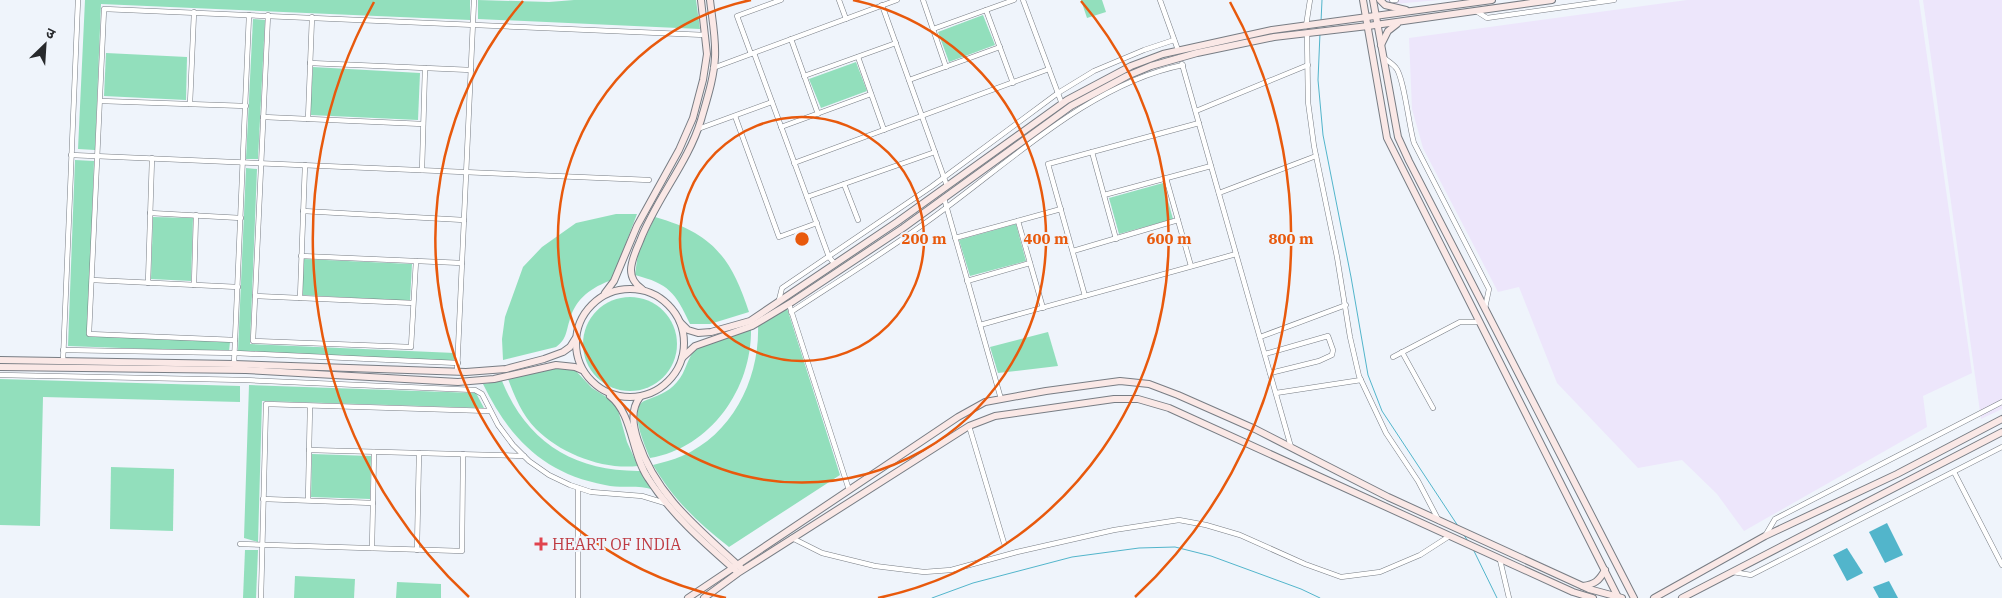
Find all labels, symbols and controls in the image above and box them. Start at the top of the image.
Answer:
north arrow [20,20,70,70]
text: उ [43,23,59,43]
text: 200 m [901,229,947,248]
text: 400 m [1023,229,1069,248]
text: 600 m [1146,229,1192,248]
text: 800 m [1268,229,1314,248]
centre of rings [793,230,811,248]
place label: HEART OF INDIA [552,534,681,554]
marker: HEART OF INDIA [534,537,548,551]

